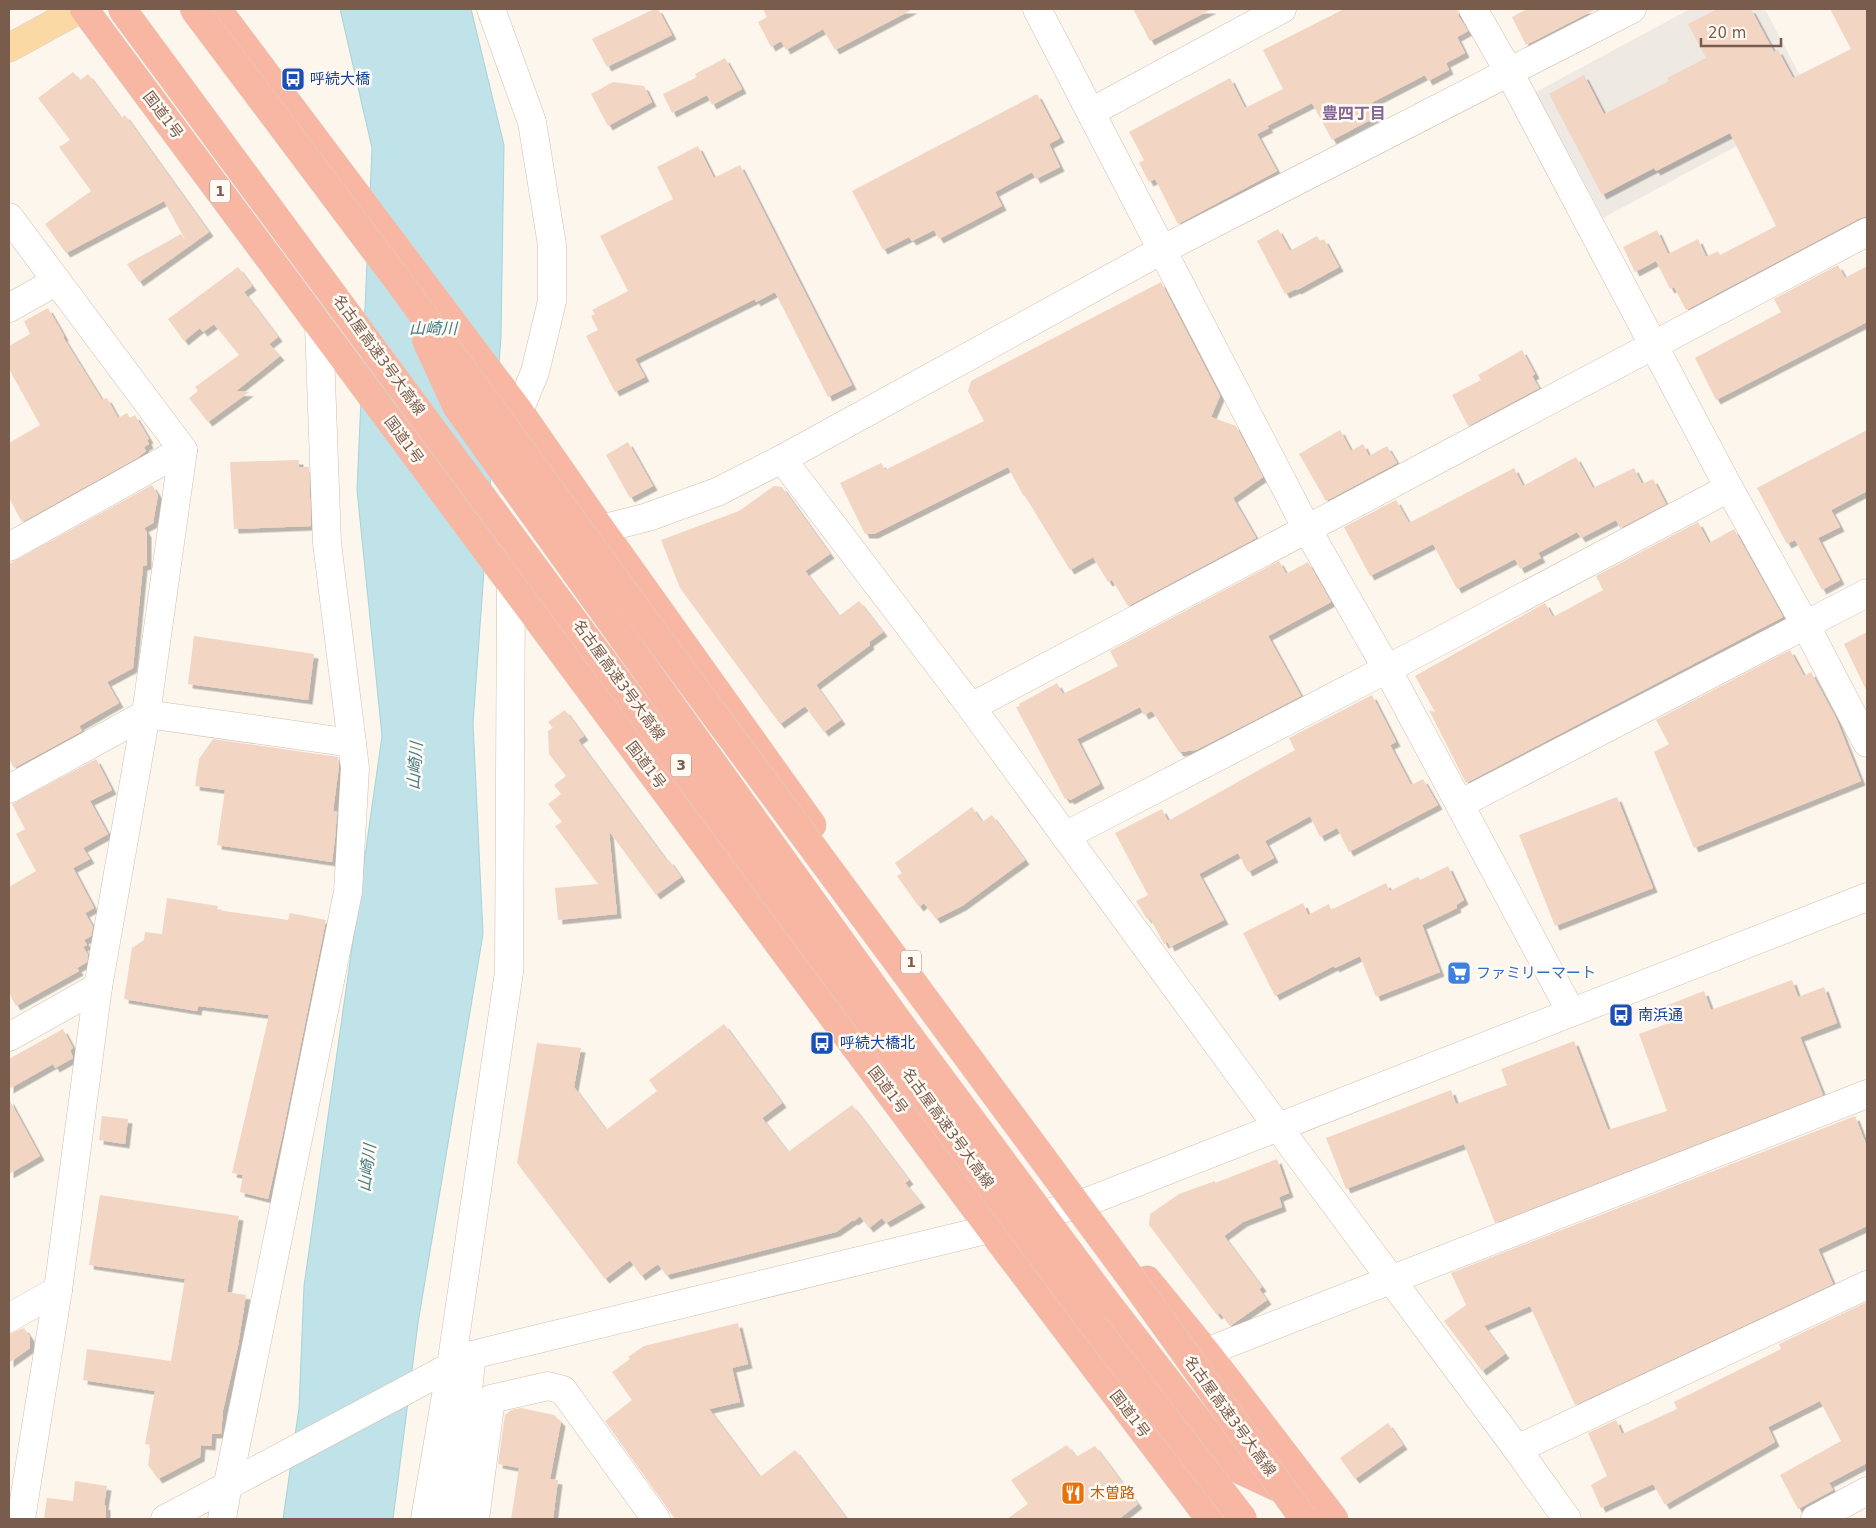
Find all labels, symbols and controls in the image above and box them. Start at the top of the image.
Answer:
scale bar [1701,15,1781,47]
text: 20 m [1708,24,1746,42]
bus stop icon: 呼続大橋 [280,66,306,92]
place label: 呼続大橋 [310,70,370,88]
street label: 国道1号 [139,88,187,142]
district label: 豊四丁目 [1322,104,1386,123]
road number: 1 [210,180,230,202]
street label: 名古屋高速3号大高線 [329,291,429,419]
water label: 山崎川 [409,319,459,338]
street label: 国道1号 [381,413,427,467]
street label: 名古屋高速3号大高線 [569,616,669,744]
street label: 国道1号 [622,738,670,792]
water label: 山崎川 [404,739,426,791]
road number: 3 [671,754,691,776]
road number: 1 [901,950,921,974]
supermarket icon: ファミリーマート [1446,960,1472,986]
place label: ファミリーマート [1476,964,1596,982]
bus stop icon: 南浜通 [1608,1002,1634,1028]
place label: 南浜通 [1638,1006,1683,1024]
bus stop icon: 呼続大橋北 [809,1030,835,1056]
place label: 呼続大橋北 [840,1034,915,1052]
street label: 国道1号 [864,1063,912,1117]
street label: 名古屋高速3号大高線 [898,1064,998,1192]
water label: 山崎川 [355,1141,380,1193]
street label: 名古屋高速3号大高線 [1180,1352,1280,1480]
street label: 国道1号 [1106,1387,1154,1441]
restaurant icon: 木曽路 [1060,1480,1086,1506]
place label: 木曽路 [1090,1484,1135,1502]

